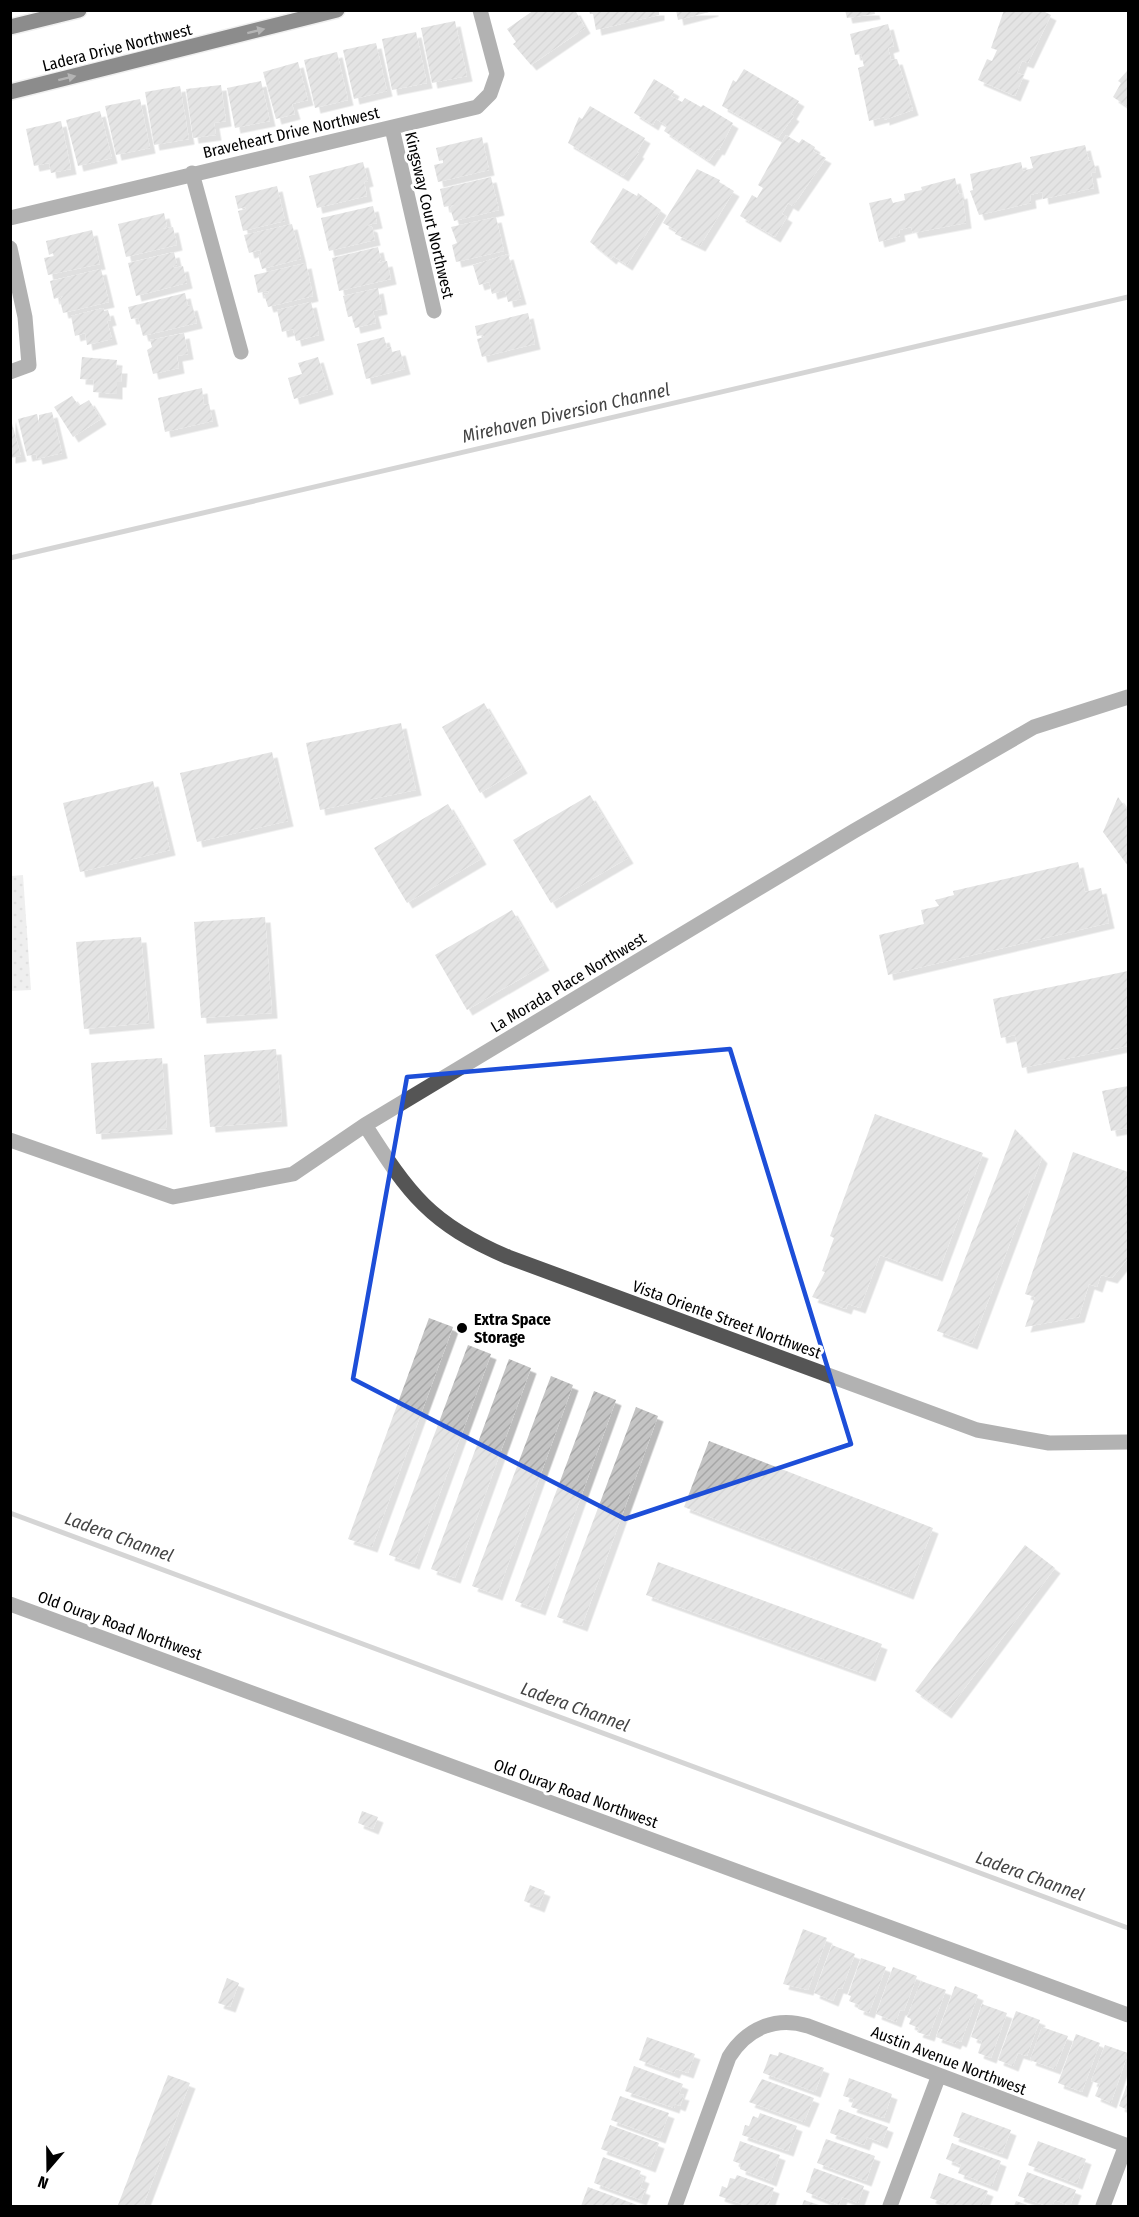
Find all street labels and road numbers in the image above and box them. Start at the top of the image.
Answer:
street label: Ladera Drive Northwest [40,20,195,75]
street label: Braveheart Drive Northwest [201,103,382,162]
street label: Kingsway Court Northwest [401,130,458,301]
street label: La Morada Place Northwest [487,928,650,1036]
street label: Vista Oriente Street Northwest [630,1276,824,1363]
street label: Old Ouray Road Northwest [35,1587,205,1664]
street label: Old Ouray Road Northwest [491,1755,661,1832]
street label: Austin Avenue Northwest [869,2022,1030,2099]

